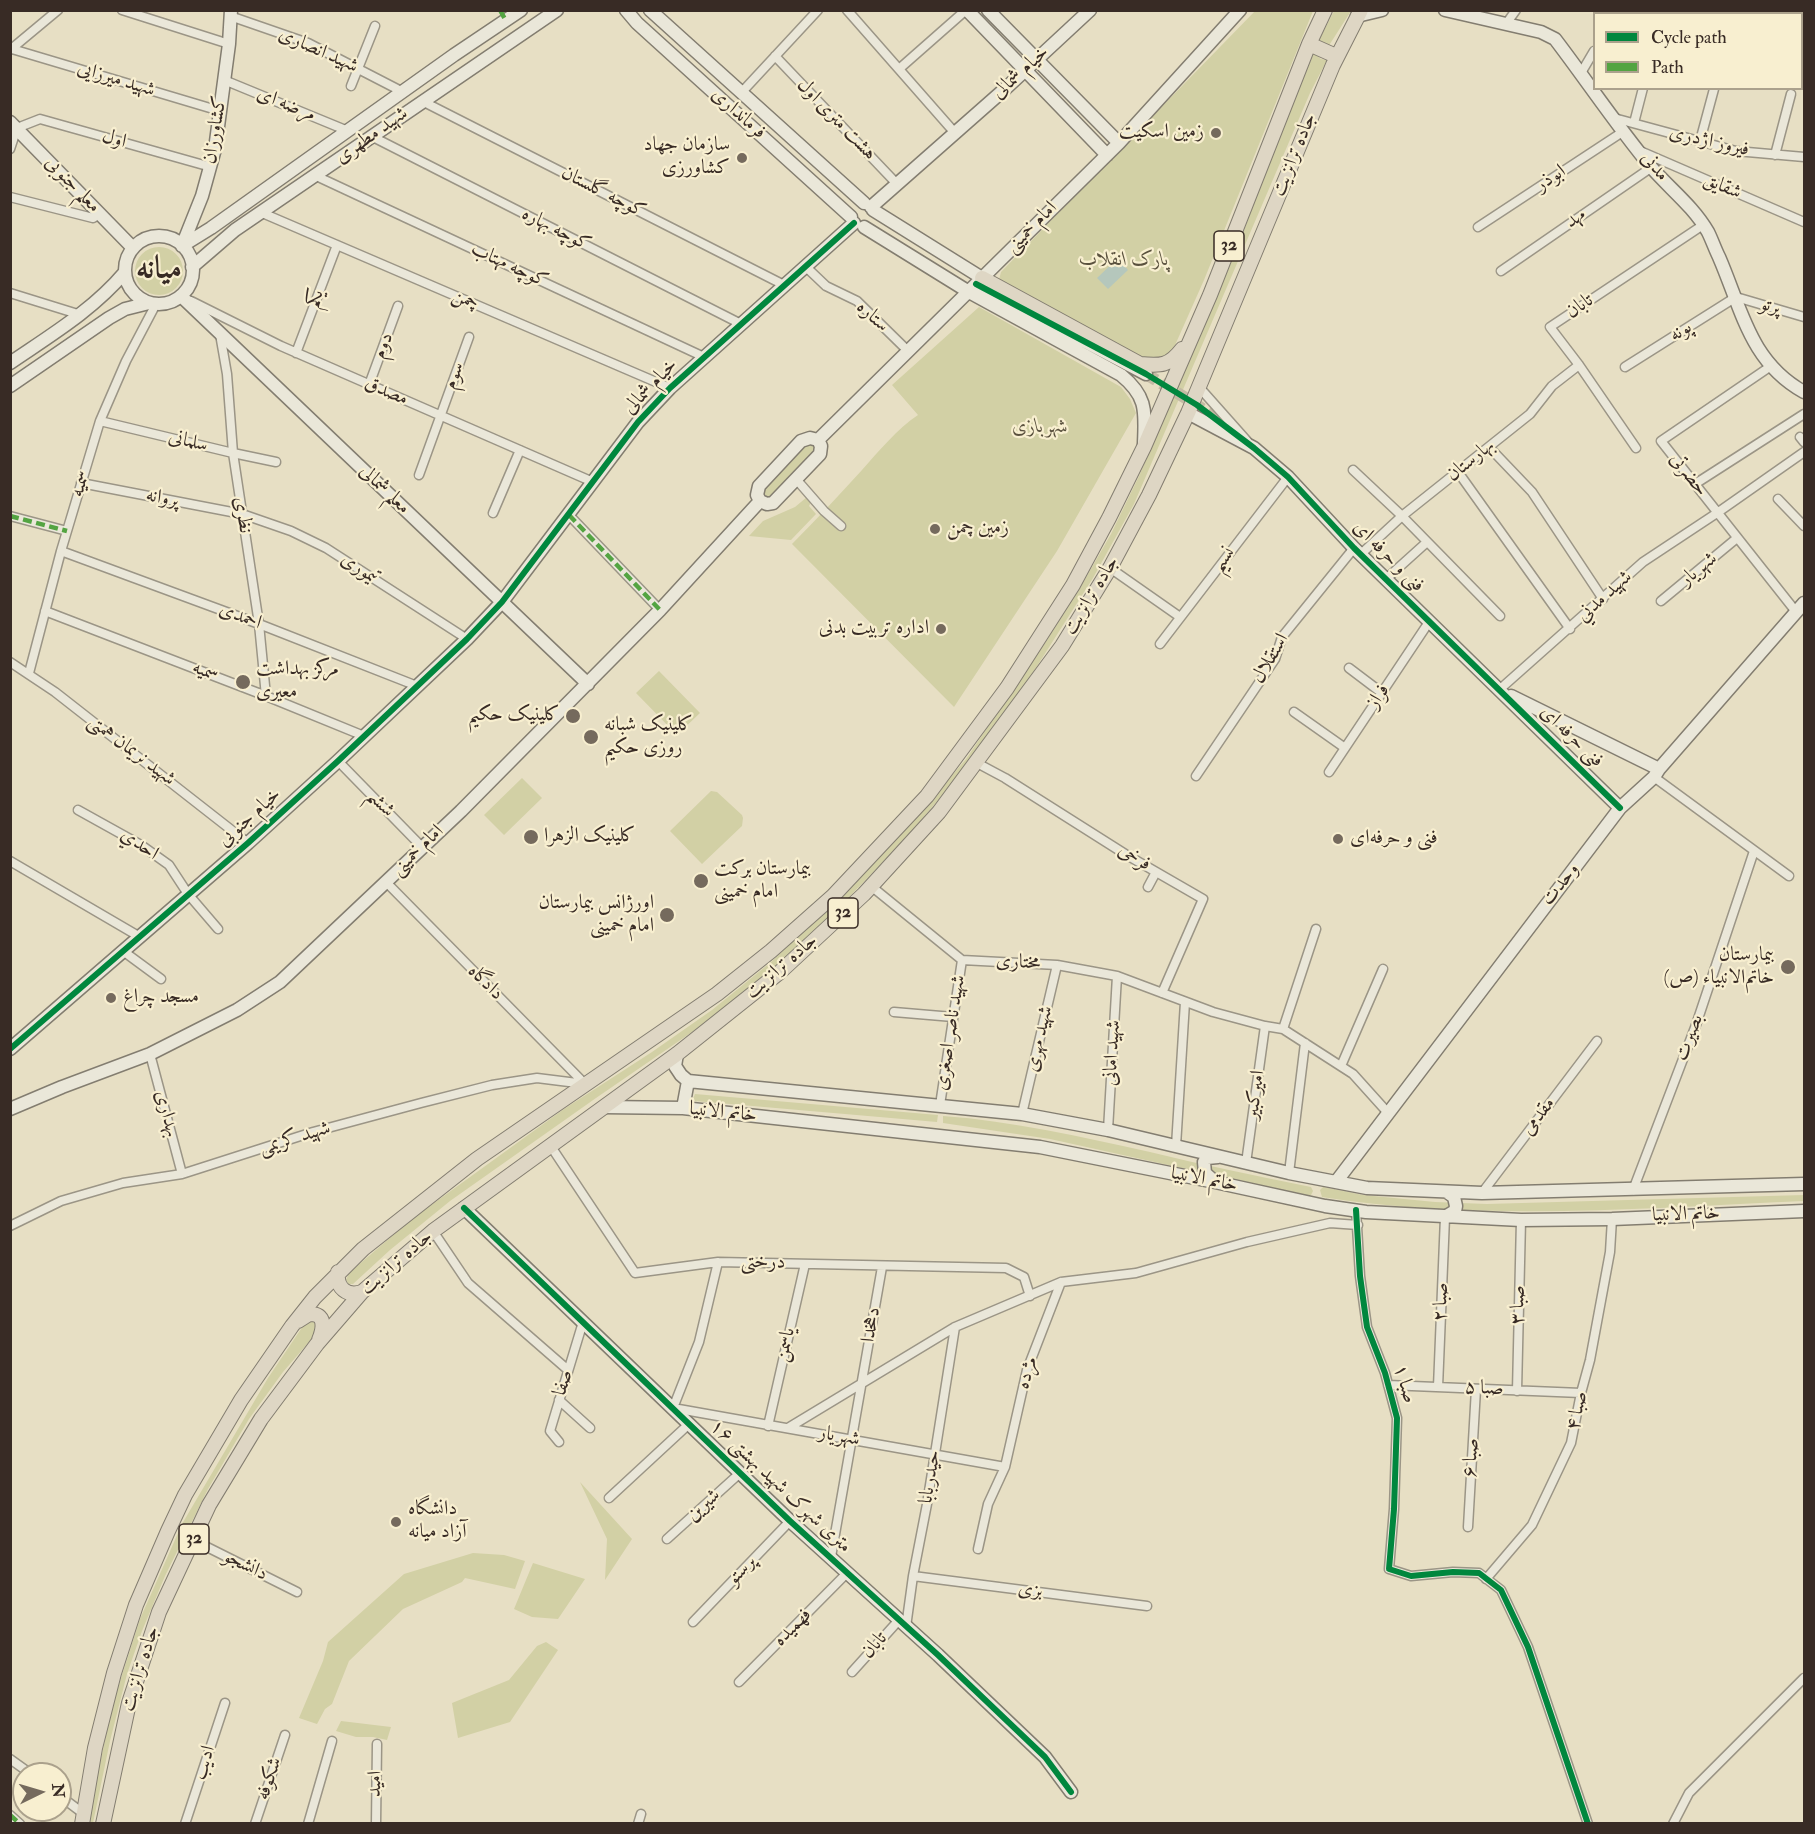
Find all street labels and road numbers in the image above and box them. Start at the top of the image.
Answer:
street label: شهید انصاری [274,23,362,79]
street label: خیام شمالی [987,41,1055,105]
street label: شهید میرزایی [74,57,158,103]
street label: هشت متری اول [791,74,881,166]
street label: مرضه ای [253,82,319,128]
street label: فرمانداری [706,83,770,145]
street label: کشاورزان [199,94,233,166]
street label: شهید مطهری [331,102,413,170]
street label: جاده ترانزیت [1267,110,1323,200]
street label: فیروز اژدری [1667,121,1751,163]
street label: اول [99,125,129,155]
street label: مدنی [1634,147,1674,187]
street label: معلم جنوبی [39,151,105,219]
street label: ابوذر [1531,160,1571,198]
street label: کوچه گلستان [557,161,649,225]
street label: شقایق [1699,168,1745,206]
street label: امام خمینی [1001,197,1063,259]
street label: کوچه بهاره [517,202,595,258]
street label: مهد [1561,203,1591,235]
road number: 32 [1214,231,1244,261]
street label: کوچه مهتاب [467,238,551,294]
street label: چمن [448,284,482,316]
street label: یکم [302,286,330,312]
street label: تابان [1562,289,1598,325]
street label: پرتو [1757,293,1783,321]
street label: ستاره [851,296,893,338]
street label: پونه [1665,316,1697,348]
street label: دوم [368,330,400,362]
street label: خیام شمالی [619,354,683,420]
street label: سوم [439,359,471,393]
street label: مصدق [360,372,412,412]
street label: سلمانی [166,426,210,458]
street label: بهارستان [1442,434,1500,488]
street label: حضرتی [1663,448,1713,502]
street label: معلم شمالی [353,460,415,520]
street label: سمیه [66,468,96,500]
street label: پروانه [143,484,181,514]
street label: نظری [227,495,257,535]
street label: فنی و حرفه ای [1347,516,1429,598]
street label: نسيم [1207,543,1241,577]
street label: تیموری [335,548,383,590]
street label: شهریار [1675,548,1723,592]
street label: جاده ترانزیت [1059,552,1125,640]
street label: شهيد مدني [1572,566,1638,628]
street label: احمدی [215,598,265,636]
street label: استقلال [1247,630,1295,688]
street label: سميه [188,656,222,688]
street label: فراز [1362,680,1396,714]
street label: فنی حرفه ای [1534,701,1608,773]
street label: شهید نریمان همتی [82,710,180,792]
street label: خیام جنوبی [213,783,287,853]
street label: ششم [361,785,399,823]
street label: امام خمینی [387,820,449,882]
street label: احدي [115,824,163,866]
street label: فرخی [1113,839,1155,877]
street label: وحدت [1537,859,1585,911]
road number: 32 [828,898,858,928]
street label: جاده ترانزیت [741,929,823,1005]
street label: مختاری [995,950,1041,976]
street label: دادگاه [462,960,508,1006]
street label: شهید ناصر اصغری [930,974,972,1092]
street label: شهید مهری [1021,1004,1059,1074]
street label: بصيرت [1671,1011,1709,1065]
street label: شهید امانی [1099,1019,1127,1087]
street label: امیرکبیر [1241,1069,1271,1121]
street label: بهداری [148,1088,184,1140]
street label: مقدمی [1517,1093,1561,1141]
street label: خاتم الانبیا [688,1098,758,1128]
street label: شهید کریمی [256,1117,334,1161]
street label: خاتم الانبیا [1168,1162,1240,1198]
street label: خاتم الانبیا [1652,1202,1720,1228]
street label: جاده ترانزیت [356,1225,438,1301]
street label: درختی [740,1251,786,1275]
street label: صبا ۲ [1429,1282,1455,1322]
street label: صبا ۳ [1507,1285,1531,1325]
street label: دهخدا [857,1305,887,1345]
street label: یاسمن [770,1325,802,1365]
street label: مژده [1012,1354,1044,1392]
street label: صبا ۱ [1387,1362,1421,1406]
street label: صفا [549,1367,579,1399]
street label: صبا ۵ [1464,1376,1504,1402]
street label: صبا ۴ [1562,1389,1594,1433]
street label: ۱۶ متری شهرک شهيد بهشتی [704,1415,856,1559]
street label: شهریار [816,1422,862,1452]
street label: صبا ۶ [1459,1438,1485,1478]
street label: حیدربابا [915,1449,947,1505]
street label: شیرین [682,1484,726,1528]
road number: 32 [179,1524,209,1554]
street label: دانشجو [219,1545,271,1587]
street label: پرستو [722,1551,762,1591]
street label: بزی [1016,1578,1044,1604]
street label: فهمیده [769,1604,817,1652]
street label: جاده ترانزیت [117,1624,165,1714]
street label: تابان [857,1627,893,1665]
street label: ادیب [188,1743,222,1783]
street label: شکوفه [252,1755,288,1803]
street label: امید [364,1771,388,1797]

